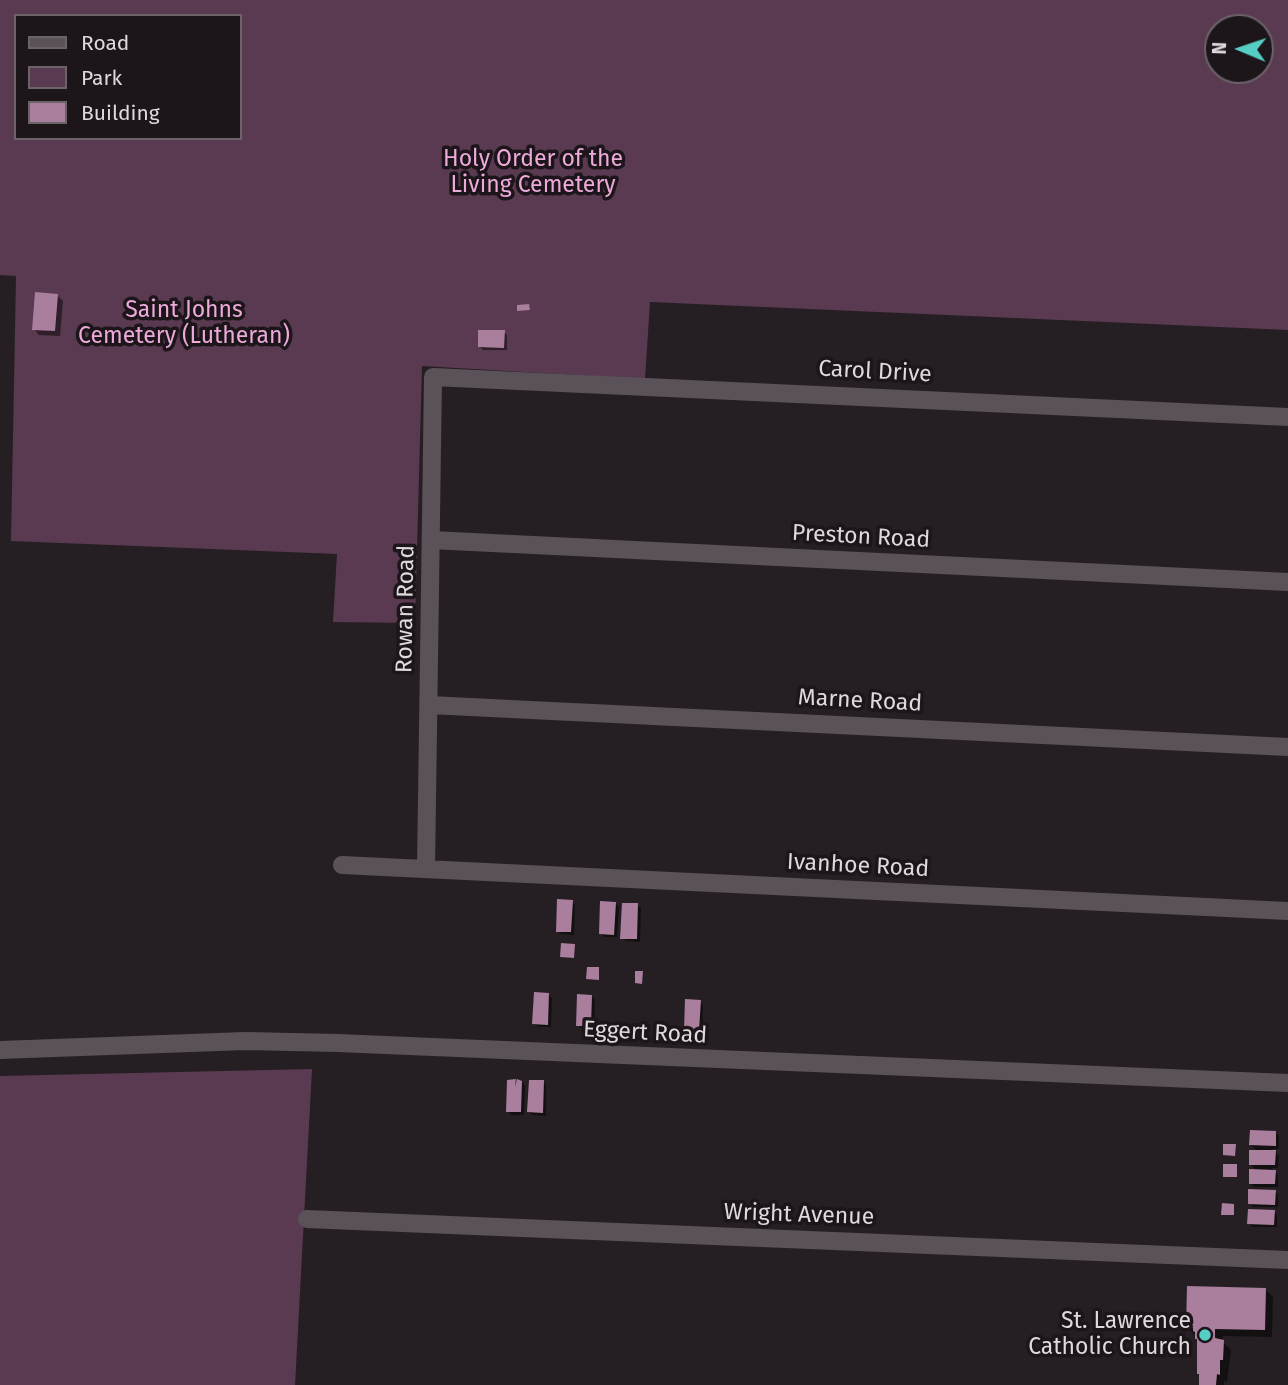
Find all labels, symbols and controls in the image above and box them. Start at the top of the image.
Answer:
legend [14,14,242,140]
north arrow [1204,14,1274,84]
text: Road [81,30,129,56]
text: N [1208,42,1231,55]
text: Park [81,65,122,91]
text: Building [81,100,160,126]
park label: Holy Order of the Living Cemetery [443,146,623,200]
park label: Saint Johns Cemetery (Lutheran) [78,297,290,351]
street label: Carol Drive [818,355,932,389]
street label: Preston Road [791,520,931,554]
street label: Rowan Road [391,545,421,673]
street label: Marne Road [797,684,923,718]
street label: Ivanhoe Road [786,848,930,884]
street label: Eggert Road [582,1016,708,1050]
street label: Wright Avenue [723,1199,875,1231]
place label: St. Lawrence Catholic Church [1028,1308,1191,1362]
marker: St. Lawrence Catholic Church [1197,1327,1213,1343]

